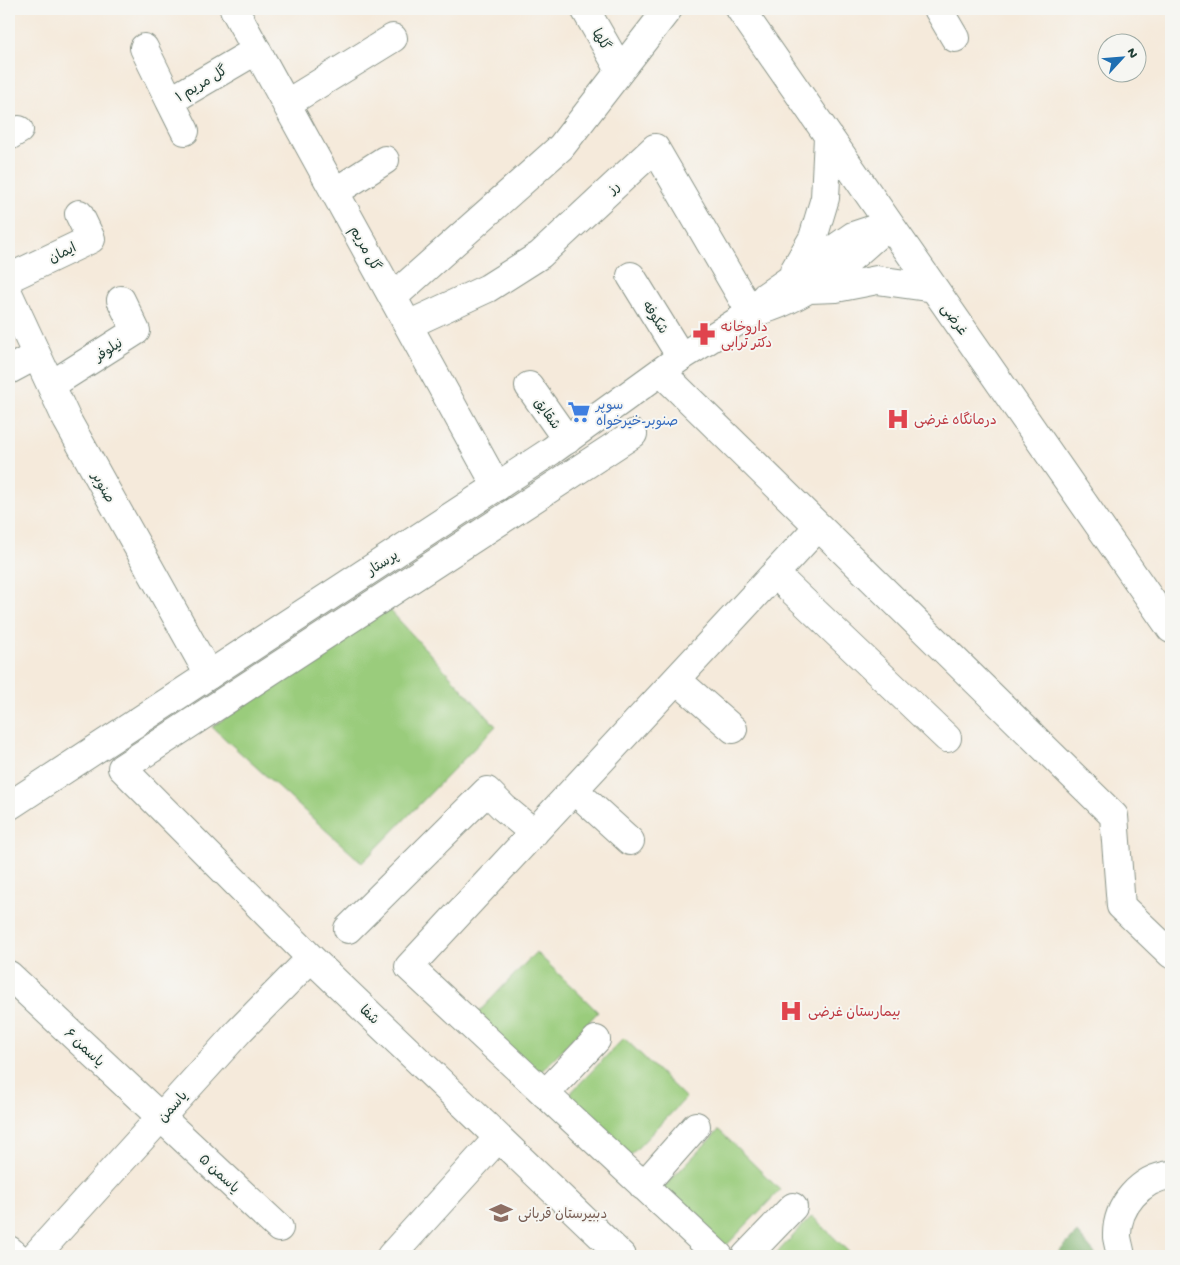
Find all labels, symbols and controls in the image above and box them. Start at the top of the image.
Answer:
street label: گلها [587,25,615,54]
north arrow [1098,32,1148,82]
text: N [1122,46,1141,61]
street label: گل مریم ۱ [172,61,231,107]
street label: رز [604,179,624,199]
street label: گل مریم [344,223,385,275]
street label: ایمان [46,240,80,268]
street label: شکوفه [637,299,670,338]
street label: غرضی [936,301,970,340]
place label: داروخانه دکتر ترابی [721,320,772,353]
pharmacy icon: داروخانه دکتر ترابی [691,321,717,347]
street label: نیلوفر [91,336,127,367]
street label: شقایق [529,396,563,433]
place label: سوپر صنوبر-خیرخواه [595,398,678,431]
supermarket icon: سوپر صنوبر-خیرخواه [566,399,592,425]
hospital icon: درمانگاه غرضی [885,406,911,432]
place label: درمانگاه غرضی [914,411,997,430]
street label: صنوبر [86,469,117,507]
street label: پرستار [364,548,402,581]
hospital icon: بیمارستان غرضی [778,998,804,1024]
street label: شفا [355,1002,382,1029]
place label: بیمارستان غرضی [808,1005,901,1022]
street label: یاسمن ۶ [60,1026,107,1072]
street label: یاسمن [155,1088,192,1127]
street label: یاسمن ۵ [194,1152,242,1198]
school or university icon: دببیرستان قربانی [488,1200,514,1226]
place label: دببیرستان قربانی [518,1207,607,1224]

